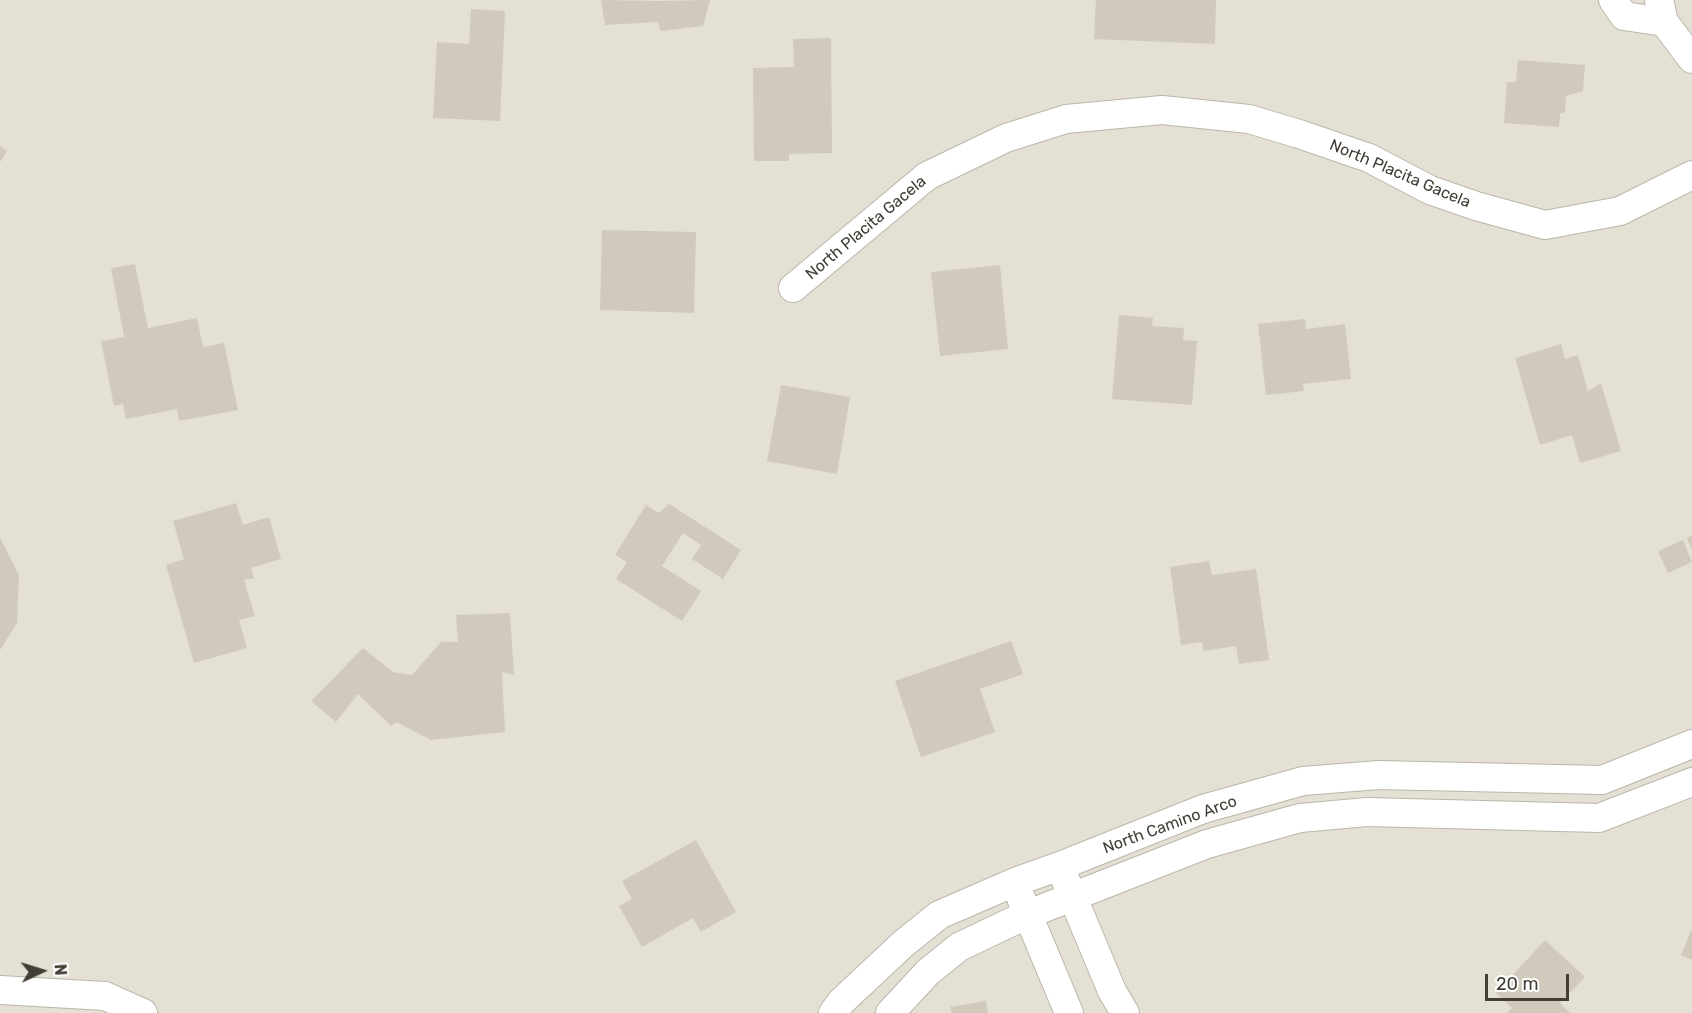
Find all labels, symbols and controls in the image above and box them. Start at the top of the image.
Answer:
street label: North Placita Gacela [1327,136,1473,212]
street label: North Placita Gacela [802,172,930,284]
street label: North Camino Arco [1100,792,1240,858]
north arrow [12,941,72,1001]
scale bar [1488,962,1572,1000]
text: N [51,963,70,976]
text: 20 m [1496,973,1538,995]

